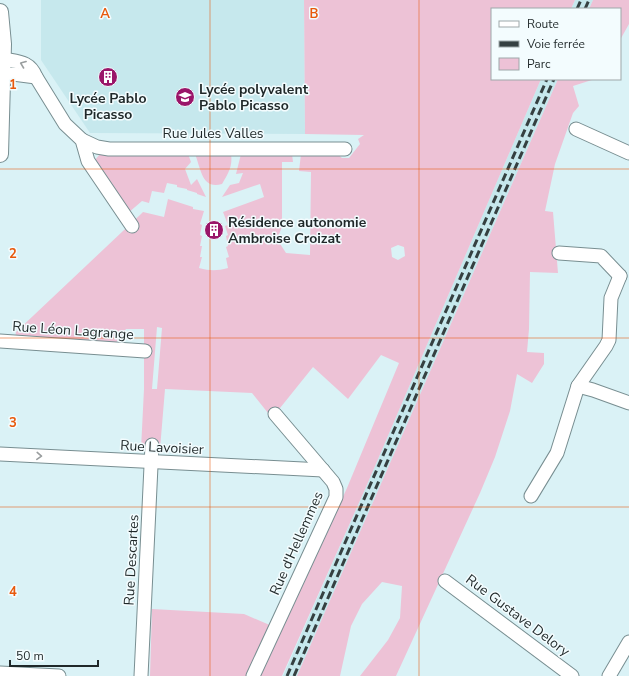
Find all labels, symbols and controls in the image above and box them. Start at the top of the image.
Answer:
text: A [100,5,110,23]
text: B [310,5,319,23]
legend [491,8,621,80]
text: Route [527,16,559,32]
text: Voie ferrée [526,36,585,52]
text: Parc [527,56,551,72]
one-way arrow [19,60,26,68]
building icon: Lycée Pablo Picasso [97,66,119,88]
text: 1 [9,76,17,94]
place label: Lycée polyvalent Pablo Picasso [199,80,309,115]
school or university icon: Lycée polyvalent Pablo Picasso [174,86,196,108]
place label: Lycée Pablo Picasso [69,89,147,124]
street label: Rue Jules Valles [162,124,264,143]
place label: Résidence autonomie Ambroise Croizat [228,213,367,248]
building icon: Résidence autonomie Ambroise Croizat [203,219,225,241]
text: 2 [9,245,17,263]
street label: Rue Léon Lagrange [12,317,134,344]
text: 3 [9,414,17,432]
street label: Rue Lavoisier [120,436,204,459]
one-way arrow [36,452,42,460]
street label: Rue d'Hellemmes [265,488,328,598]
street label: Rue Descartes [120,514,143,606]
street label: Rue Gustave Delory [462,570,574,661]
text: 4 [9,583,17,601]
scale bar [10,642,98,668]
text: 50 m [16,648,44,664]

